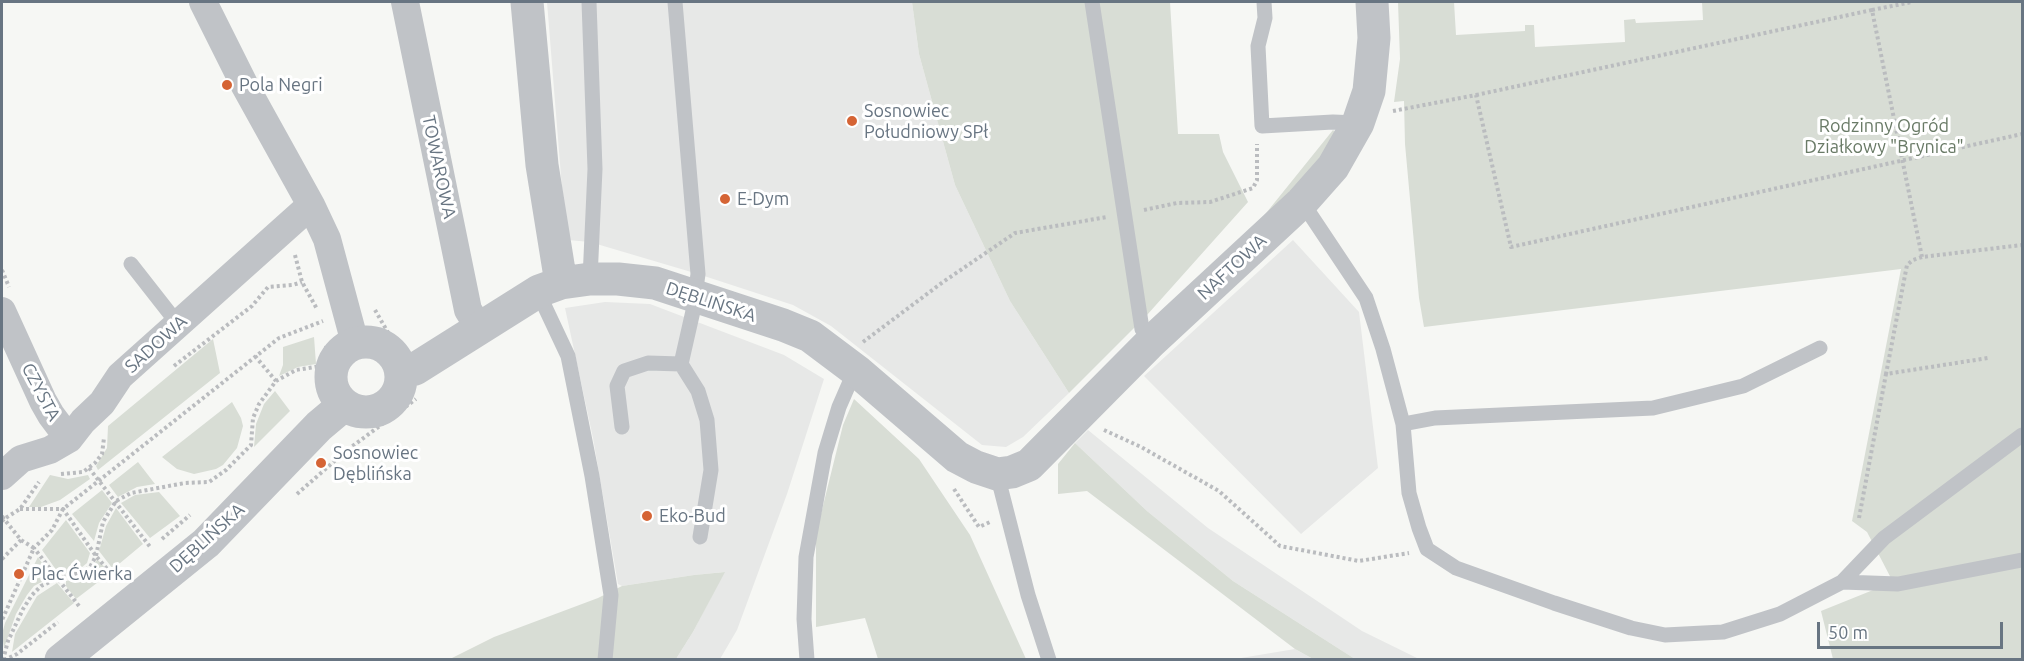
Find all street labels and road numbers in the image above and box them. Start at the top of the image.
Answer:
street label: TOWAROWA [418,113,460,221]
street label: NAFTOWA [1193,230,1271,304]
street label: DĘBLIŃSKA [663,277,759,327]
street label: SADOWA [121,311,191,377]
street label: CZYSTA [17,359,65,425]
street label: DĘBLIŃSKA [165,499,249,577]

